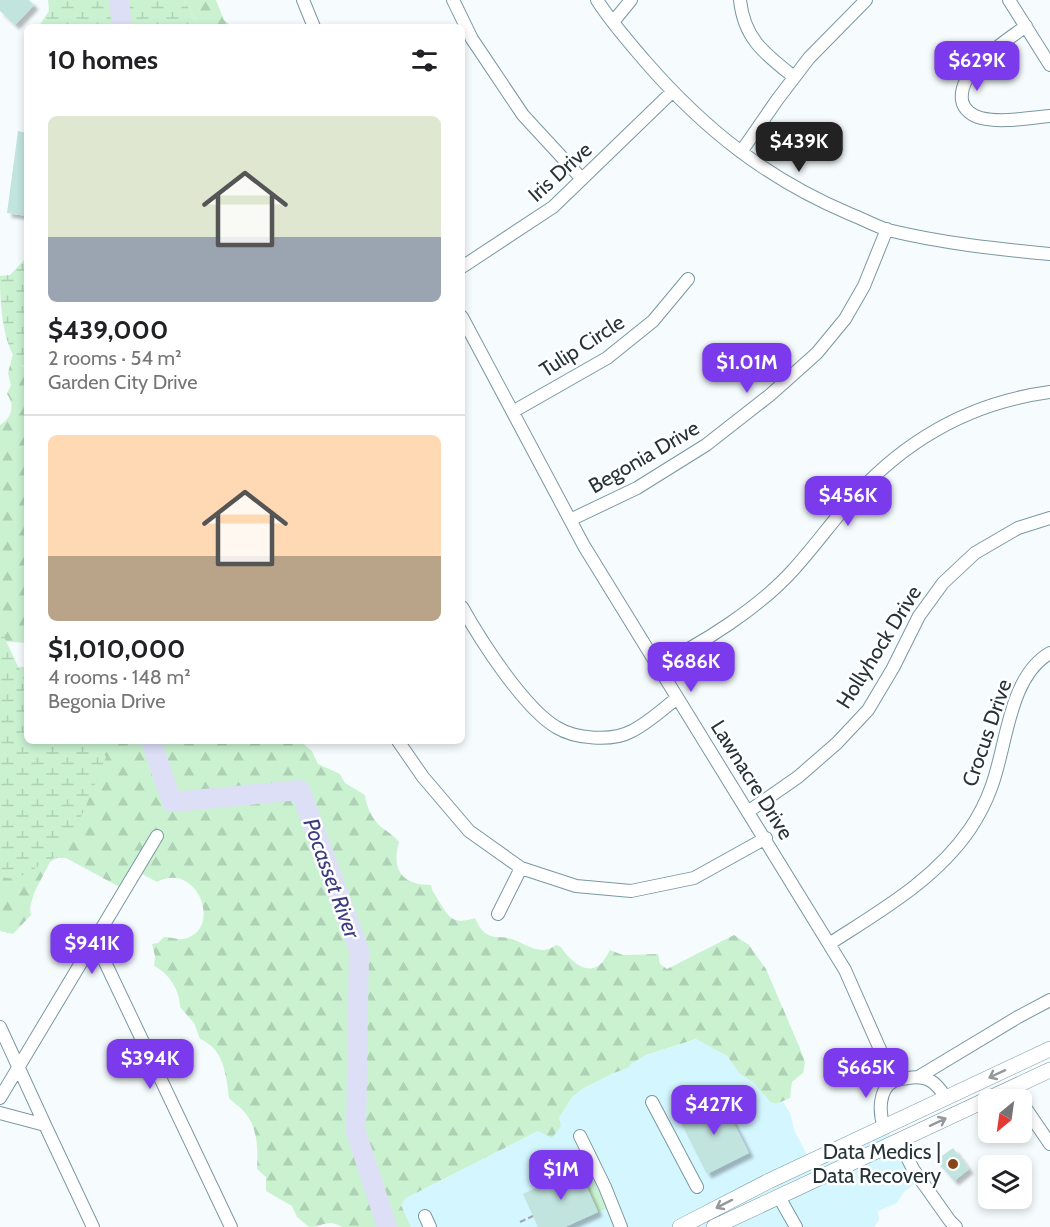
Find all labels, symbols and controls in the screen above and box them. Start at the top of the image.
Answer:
pin: $629K [935,41,1019,92]
text: 10 homes [48,44,158,76]
icon: filters [408,44,441,77]
text: $629K [948,48,1006,72]
pin: $439K [757,122,841,173]
text: $439K [770,129,828,153]
street label: Iris Drive [523,136,597,207]
icon: home [191,155,299,263]
street label: Tulip Circle [535,309,629,382]
text: $439,000 [48,314,168,346]
pin: $1.01M [698,343,796,394]
text: 2 rooms · 54 m² [48,346,182,370]
text: $1.01M [716,350,778,374]
text: Garden City Drive [48,370,198,394]
street label: Begonia Drive [584,415,704,498]
icon: home [191,474,299,582]
pin: $456K [806,476,890,527]
text: $456K [819,483,877,507]
street label: Hollyhock Drive [831,580,926,713]
text: $1,010,000 [48,633,185,665]
pin: $686K [649,642,733,693]
text: $686K [662,649,720,673]
text: 4 rooms · 148 m² [48,665,191,689]
street label: Crocus Drive [957,676,1017,790]
text: Begonia Drive [48,689,166,713]
street label: Lawnacre Drive [706,716,799,844]
water label: Pocasset River [297,814,366,943]
pin: $941K [50,924,134,975]
text: $941K [64,931,120,955]
pin: $394K [108,1039,192,1090]
text: $394K [121,1046,179,1070]
pin: $665K [824,1048,908,1099]
text: $665K [837,1055,895,1079]
one-way arrow [989,1069,1007,1080]
pin: $427K [672,1085,756,1136]
north arrow [978,1089,1032,1143]
map controls [978,1089,1032,1209]
text: $427K [685,1092,743,1116]
one-way arrow [929,1116,947,1128]
place label: Data Medics | Data Recovery [812,1139,941,1188]
pin: $1M [532,1150,590,1201]
button: layers [978,1155,1032,1209]
text: $1M [543,1157,579,1181]
marker: Data Medics | Data Recovery [946,1157,960,1171]
one-way arrow [716,1199,734,1210]

